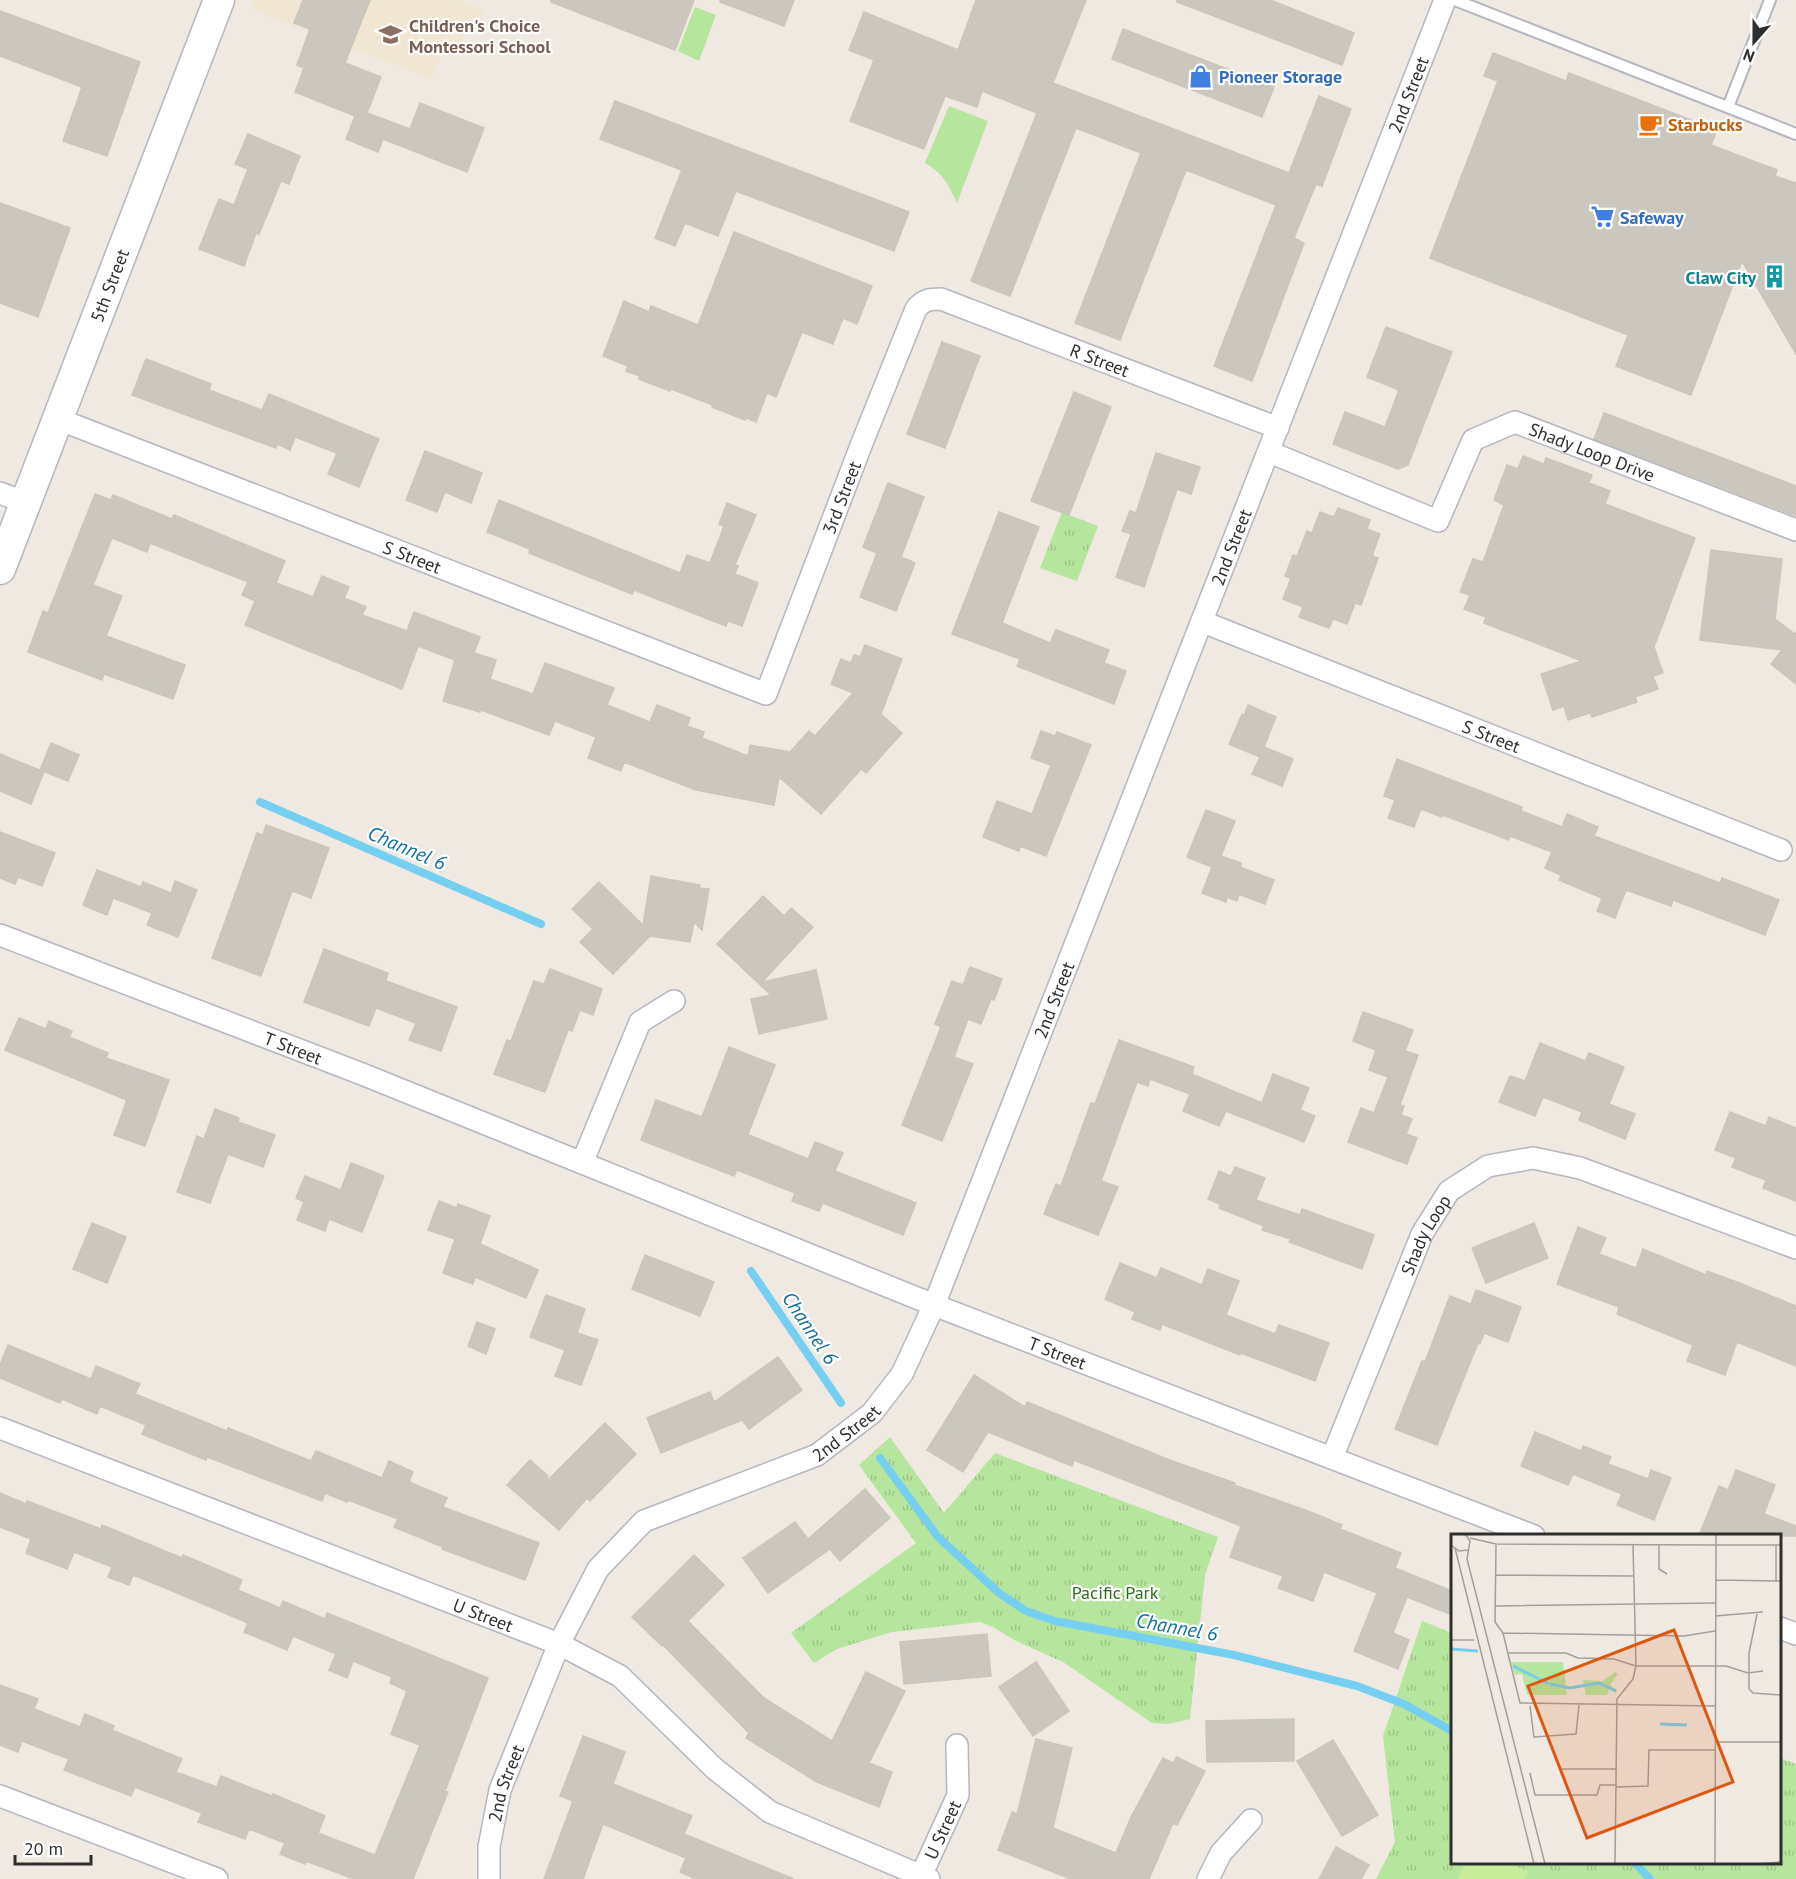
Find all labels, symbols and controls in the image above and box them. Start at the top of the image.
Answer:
north arrow [1724,12,1784,72]
place label: Children's Choice Montessori School [409,14,551,58]
school or university icon: Children's Choice Montessori School [378,22,404,48]
text: N [1740,45,1757,67]
street label: 2nd Street [1383,53,1433,136]
shop icon: Pioneer Storage [1188,63,1214,89]
place label: Pioneer Storage [1219,65,1342,88]
cafe icon: Starbucks [1637,111,1663,137]
place label: Starbucks [1668,113,1743,136]
supermarket icon: Safeway [1589,204,1615,230]
place label: Safeway [1620,206,1684,229]
street label: 5th Street [85,245,134,325]
building icon: Claw City [1761,264,1787,290]
place label: Claw City [1685,266,1756,289]
street label: R Street [1067,338,1133,382]
street label: Shady Loop Drive [1526,417,1658,486]
street label: 3rd Street [817,458,866,537]
street label: 2nd Street [1205,506,1256,589]
street label: S Street [380,535,445,578]
street label: S Street [1459,714,1524,758]
water label: Channel 6 [364,820,450,876]
street label: 2nd Street [1028,958,1079,1041]
street label: T Street [261,1026,325,1069]
street label: Shady Loop [1395,1190,1455,1279]
water label: Channel 6 [776,1287,844,1369]
street label: T Street [1025,1331,1090,1374]
street label: 2nd Street [807,1400,885,1466]
inset map [1451,1534,1781,1864]
park label: Pacific Park [1072,1581,1159,1604]
street label: U Street [450,1593,517,1637]
water label: Channel 6 [1134,1607,1220,1647]
street label: 2nd Street [483,1741,529,1824]
street label: U Street [919,1796,966,1863]
scale bar [15,1828,92,1866]
text: 20 m [24,1837,63,1860]

